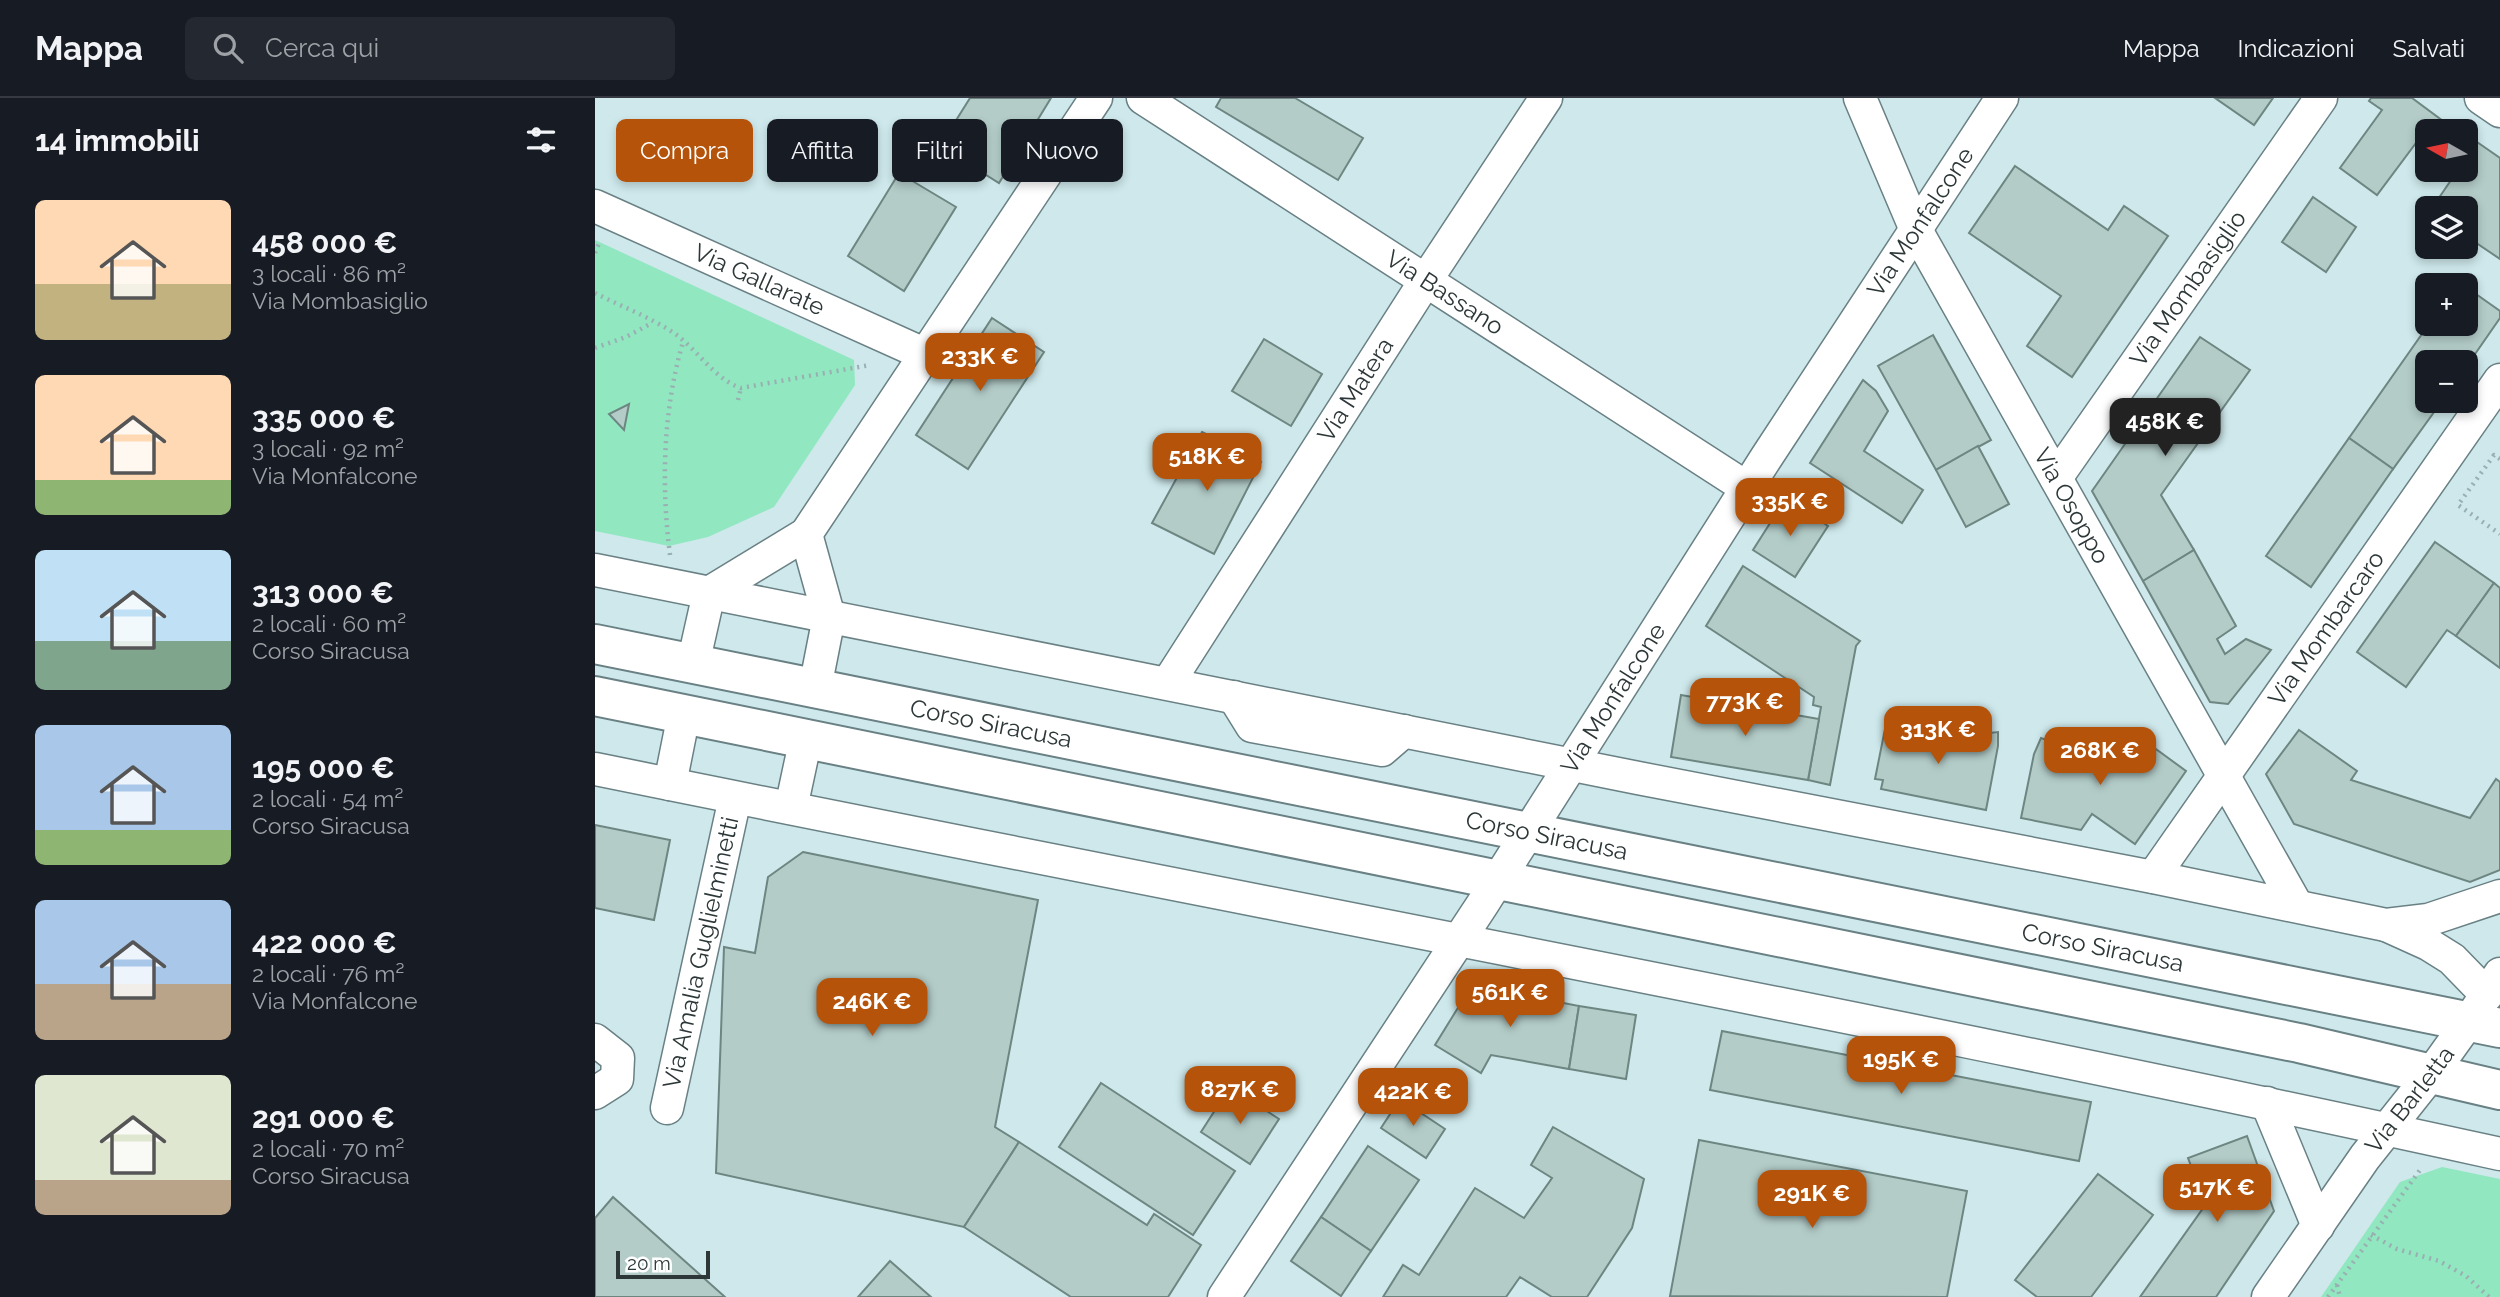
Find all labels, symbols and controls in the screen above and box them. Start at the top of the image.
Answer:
search box [185,17,675,80]
text: Mappa [35,29,143,68]
icon: search [209,29,247,67]
text: Cerca qui [265,33,379,63]
text: Mappa [2123,34,2200,63]
text: Indicazioni [2238,34,2355,63]
text: Salvati [2393,34,2465,63]
chip: Compra [616,119,753,182]
chip: Affitta [767,119,878,182]
chip: Filtri [892,119,987,182]
chip: Nuovo [1001,119,1123,182]
north arrow [2415,119,2478,182]
map controls [2415,119,2478,413]
icon: filters [522,121,560,159]
text: 14 immobili [35,123,200,158]
street label: Via Monfalcone [1861,142,1980,302]
button: layers [2415,196,2478,259]
street label: Via Mombasiglio [2123,205,2252,372]
text: 458 000 € [252,225,397,260]
icon: home [91,228,175,312]
street label: Via Gallarate [689,237,829,321]
street label: Via Bassano [1381,244,1509,341]
text: 3 locali · 86 m² [252,260,406,287]
button: + [2415,273,2478,336]
text: Via Mombasiglio [252,287,428,314]
street label: Via Matera [1311,332,1399,447]
pin: 233K € [923,334,1037,393]
text: 233K € [941,342,1019,369]
button: − [2415,350,2478,413]
pin: 458K € [2108,398,2222,458]
text: 335 000 € [252,400,396,435]
icon: home [91,403,175,487]
text: 458K € [2126,407,2204,434]
pin: 518K € [1150,434,1264,493]
text: 3 locali · 92 m² [252,435,404,462]
text: 518K € [1169,442,1245,469]
street label: Via Osoppo [2028,442,2116,569]
text: Via Monfalcone [252,462,417,489]
pin: 335K € [1733,478,1847,538]
text: 335K € [1751,487,1829,514]
street label: Via Mombarcaro [2262,545,2390,711]
text: 313 000 € [252,575,394,610]
icon: home [91,578,175,662]
text: 2 locali · 60 m² [252,610,406,637]
street label: Via Monfalcone [1554,618,1671,779]
text: Corso Siracusa [252,637,410,664]
pin: 773K € [1688,678,1802,738]
text: 773K € [1706,687,1784,714]
street label: Corso Siracusa [908,693,1075,754]
pin: 313K € [1881,706,1995,766]
text: 313K € [1900,715,1976,742]
pin: 268K € [2043,728,2157,787]
text: 268K € [2060,736,2140,763]
text: 195 000 € [252,750,395,785]
icon: home [91,753,175,837]
text: 2 locali · 54 m² [252,785,403,812]
street label: Corso Siracusa [1463,805,1631,866]
text: Corso Siracusa [252,812,410,839]
street label: Via Amalia Guglielminetti [657,814,744,1091]
street label: Corso Siracusa [2019,917,2186,978]
text: 422 000 € [252,925,397,960]
icon: home [91,928,175,1012]
text: 2 locali · 76 m² [252,960,404,987]
pin: 561K € [1453,970,1567,1029]
pin: 246K € [815,978,929,1038]
text: 561K € [1471,978,1549,1005]
text: Via Monfalcone [252,987,417,1014]
text: 246K € [832,987,912,1014]
pin: 195K € [1844,1037,1958,1096]
street label: Via Barletta [2359,1040,2460,1159]
text: 195K € [1863,1045,1939,1072]
pin: 827K € [1183,1066,1297,1126]
pin: 422K € [1356,1068,1470,1128]
text: 827K € [1201,1075,1279,1102]
text: 422K € [1374,1077,1452,1104]
text: 291 000 € [252,1100,395,1135]
icon: home [91,1103,175,1187]
text: 2 locali · 70 m² [252,1135,405,1162]
text: Corso Siracusa [252,1162,410,1189]
pin: 517K € [2160,1164,2274,1224]
pin: 291K € [1755,1170,1869,1230]
text: 517K € [2179,1173,2255,1200]
text: 291K € [1774,1179,1850,1206]
scale bar [616,1248,711,1280]
text: 20 m [627,1252,671,1274]

